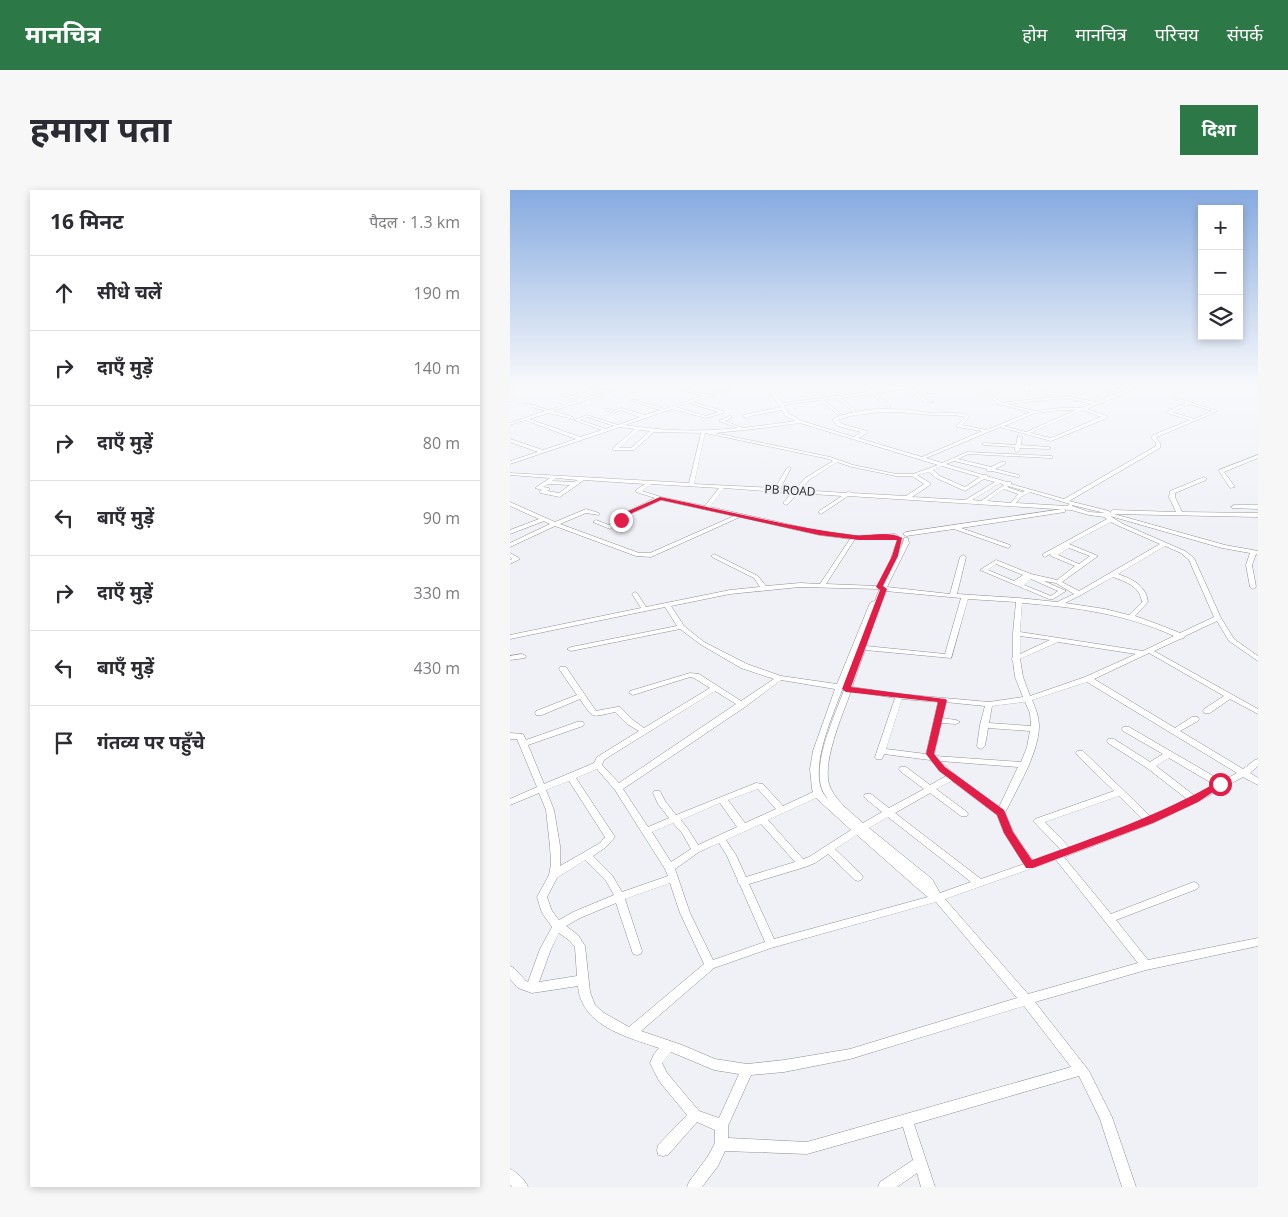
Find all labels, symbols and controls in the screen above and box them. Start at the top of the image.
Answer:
text: मानचित्र [25,17,101,50]
text: होम [1022,22,1047,46]
text: मानचित्र [1075,22,1127,46]
text: परिचय [1155,22,1199,46]
text: संपर्क [1227,22,1263,46]
text: हमारा पता [30,105,171,152]
button: दिशा [1180,105,1258,155]
map controls [1198,205,1243,340]
button: + [1198,205,1243,250]
text: 16 मिनट [50,207,124,235]
text: पैदल · 1.3 km [369,211,460,233]
button: − [1198,250,1243,295]
icon: ahead [50,279,78,307]
text: सीधे चलें [97,279,162,305]
text: 190 m [414,282,460,304]
button: layers [1198,295,1243,340]
icon: right [50,354,78,382]
text: दाएँ मुड़ें [97,354,153,380]
text: 140 m [414,357,460,379]
icon: right [50,429,78,457]
text: दाएँ मुड़ें [97,429,153,455]
text: 80 m [423,432,460,454]
street label: PB ROAD [764,480,816,500]
icon: left [50,504,78,532]
text: बाएँ मुड़ें [97,504,154,530]
text: 90 m [423,507,460,529]
route end [610,509,633,532]
icon: right [50,579,78,607]
text: दाएँ मुड़ें [97,579,153,605]
text: 330 m [414,582,460,604]
icon: left [50,654,78,682]
text: बाएँ मुड़ें [97,654,154,680]
text: 430 m [414,657,460,679]
icon: arrive [50,729,78,757]
text: गंतव्य पर पहुँचे [97,729,205,755]
route start [1209,773,1232,796]

